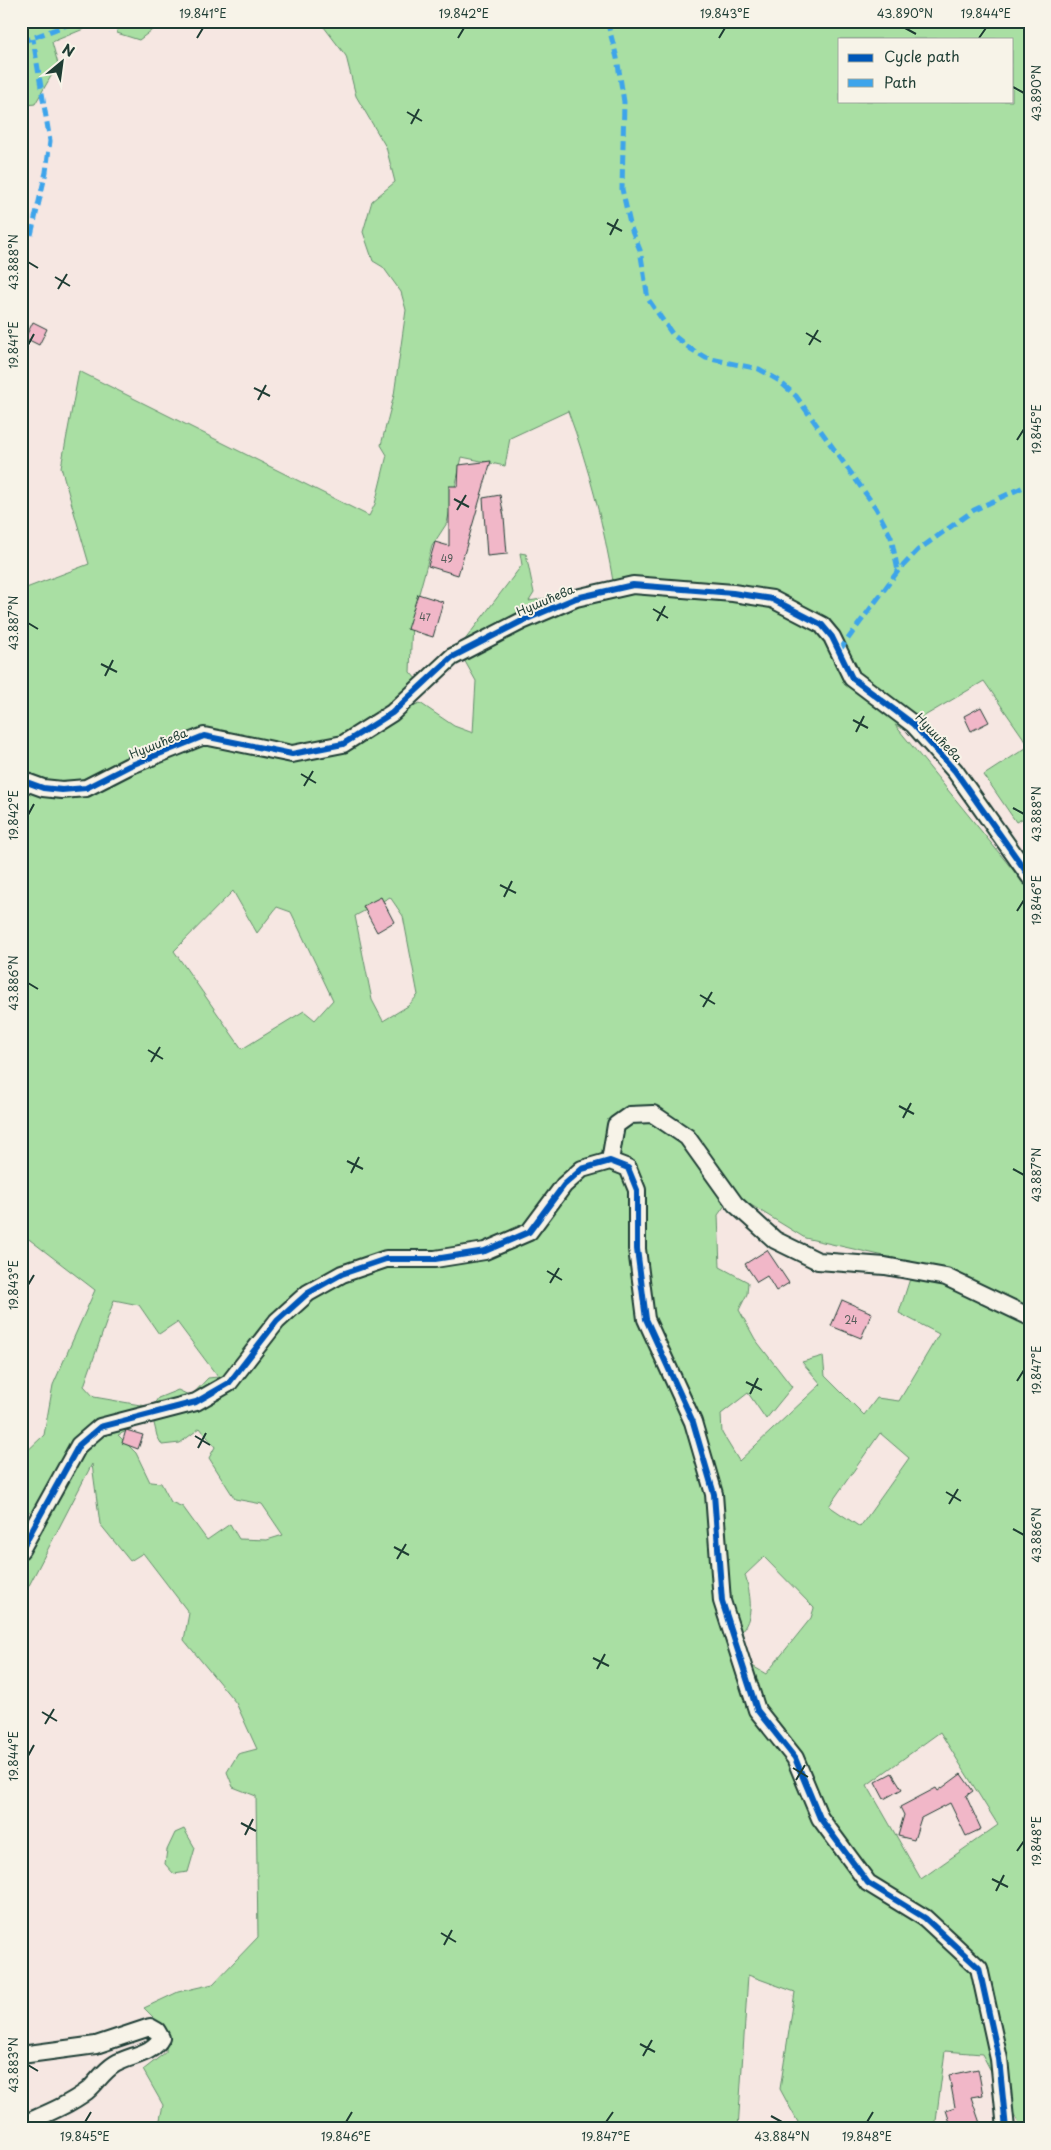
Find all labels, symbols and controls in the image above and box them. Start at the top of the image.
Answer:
text: 19.841°E [179,4,227,22]
text: 19.842°E [439,4,489,22]
text: 19.843°E [700,4,750,22]
text: 43.890°N [877,4,933,22]
text: 19.844°E [961,4,1011,22]
north arrow [38,38,88,88]
text: N [59,38,78,62]
legend [838,38,1014,102]
text: Cycle path [884,44,960,67]
text: 43.890°N [1027,65,1045,121]
text: Path [884,70,916,93]
text: 43.888°N [4,234,22,290]
text: 19.841°E [4,321,22,369]
text: 19.845°E [1027,404,1045,454]
house number: 49 [441,551,453,566]
street label: Нушићева [513,580,577,620]
text: 43.887°N [4,596,22,650]
house number: 47 [419,609,432,624]
street label: Нушићева [912,708,967,766]
street label: Нушићева [126,723,190,763]
text: 43.888°N [1027,786,1045,842]
text: 19.842°E [4,790,22,840]
text: 19.846°E [1027,875,1045,925]
text: 43.886°N [4,955,22,1011]
text: 43.887°N [1027,1148,1045,1202]
text: 19.843°E [4,1260,22,1310]
house number: 24 [844,1312,858,1327]
text: 19.847°E [1027,1346,1045,1394]
text: 43.886°N [1027,1507,1045,1563]
text: 19.844°E [4,1731,22,1781]
text: 19.848°E [1027,1816,1045,1866]
text: 43.883°N [4,2037,22,2093]
text: 19.845°E [60,2127,110,2145]
text: 19.846°E [321,2127,371,2145]
text: 19.847°E [582,2127,630,2145]
text: 43.884°N [754,2127,810,2145]
text: 19.848°E [842,2127,892,2145]

